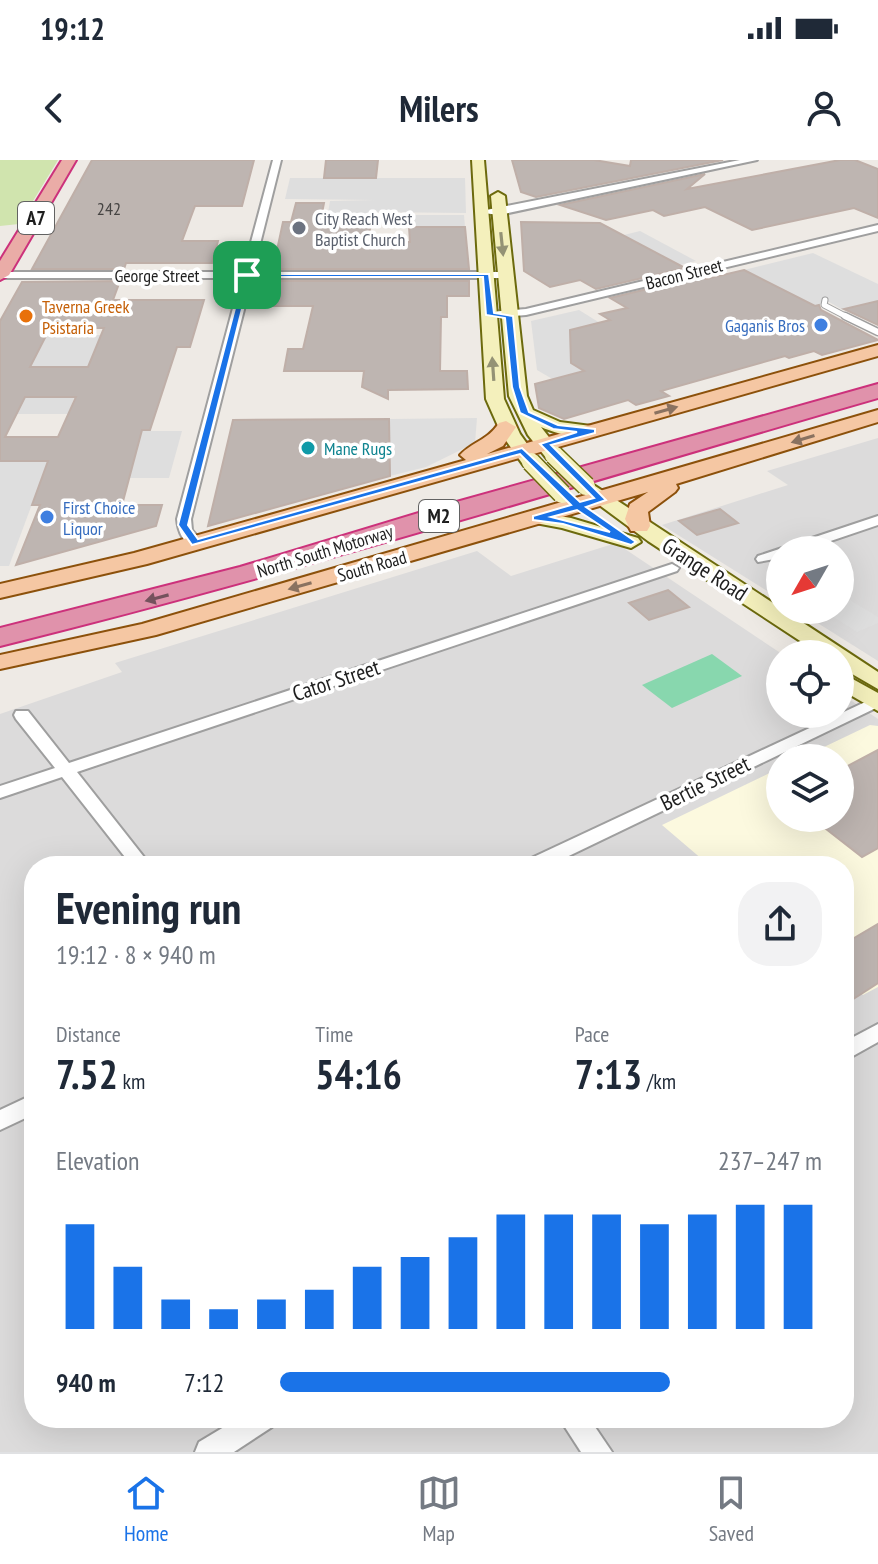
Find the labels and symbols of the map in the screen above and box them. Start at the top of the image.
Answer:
house number: 242 [97,197,121,220]
road number: A7 [18,202,54,234]
place label: City Reach West Baptist Church [315,207,412,251]
marker: City Reach West Baptist Church [290,219,308,237]
one-way arrow [496,231,509,256]
pin [213,241,281,309]
street label: Bacon Street [643,253,725,295]
street label: George Street [114,264,200,287]
place label: Taverna Greek Psistaria [42,295,129,339]
marker: Taverna Greek Psistaria [17,307,35,325]
place label: Gaganis Bros [725,314,805,337]
marker: Gaganis Bros [812,316,830,334]
one-way arrow [486,356,499,381]
one-way arrow [654,403,679,415]
one-way arrow [791,433,815,446]
place label: Mane Rugs [324,437,392,460]
marker: Mane Rugs [299,439,317,457]
place label: First Choice Liquor [63,496,136,540]
road number: M2 [419,500,459,532]
marker: First Choice Liquor [38,508,56,526]
street label: North South Motorway [254,519,396,583]
street label: Grange Road [657,531,753,607]
north arrow [766,536,854,624]
street label: South Road [335,545,409,587]
one-way arrow [288,580,312,593]
one-way arrow [145,593,170,605]
street label: Cator Street [289,653,383,707]
street label: Bertie Street [656,749,754,817]

